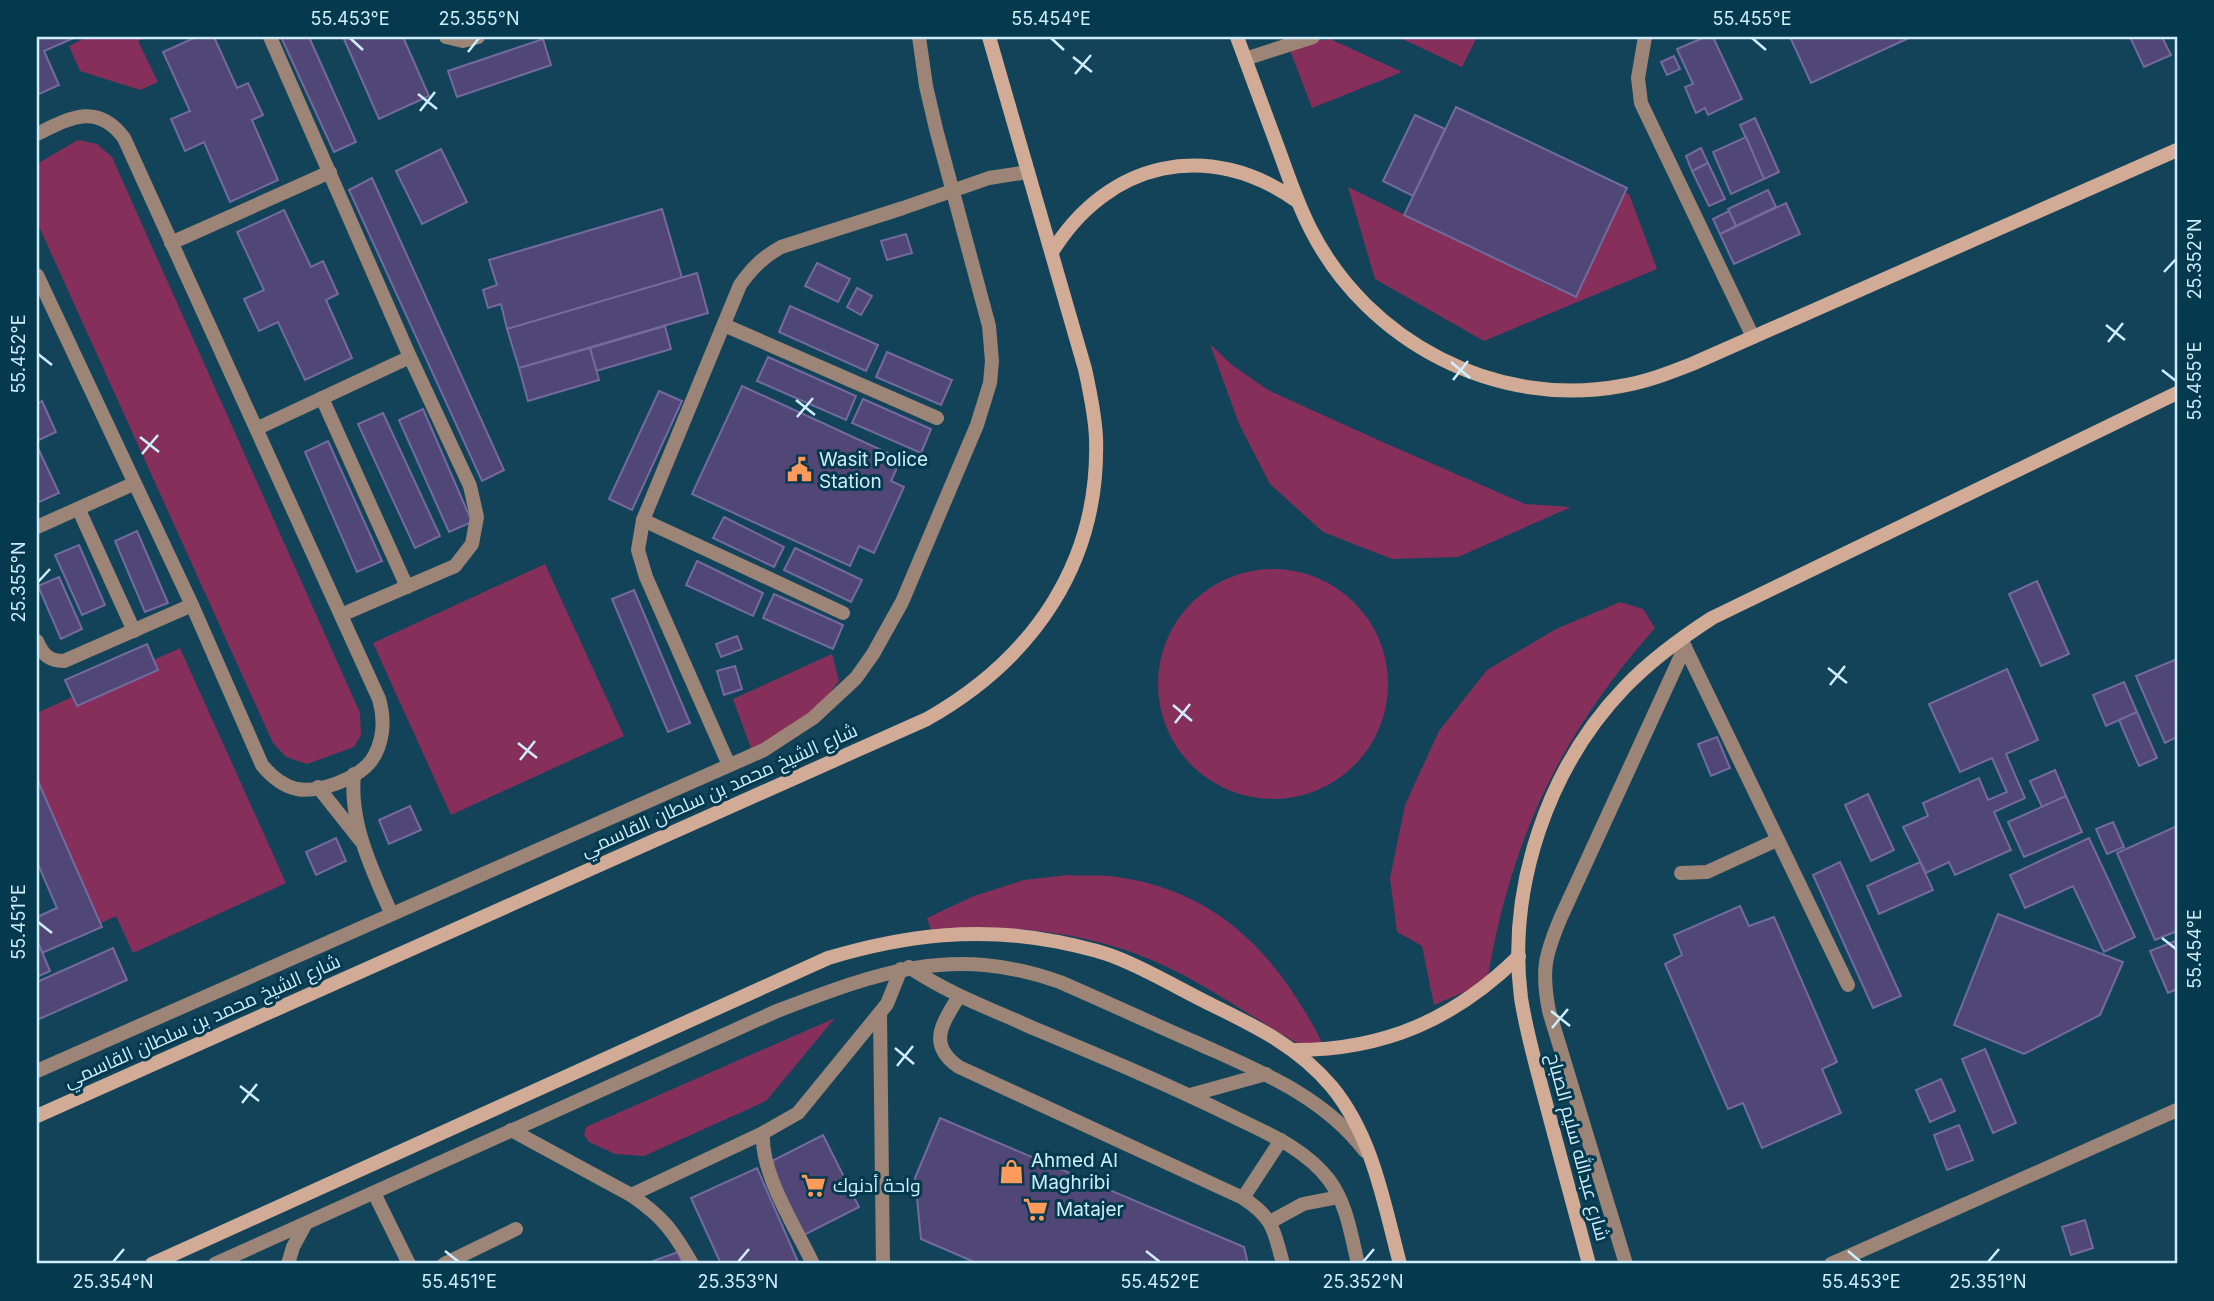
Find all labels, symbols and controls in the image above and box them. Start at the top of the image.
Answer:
text: 55.453°E [310,8,390,29]
text: 25.355°N [439,8,519,29]
text: 55.454°E [1011,8,1091,29]
text: 55.455°E [1712,8,1792,29]
text: 25.352°N [2184,219,2205,299]
text: 55.452°E [8,314,29,394]
text: 55.455°E [2184,341,2205,421]
place label: Wasit Police Station [819,448,928,493]
public building icon: Wasit Police Station [785,456,813,484]
text: 25.355°N [8,542,29,622]
street label: شارع الشيخ محمد بن سلطان القاسمي [577,718,862,864]
text: 55.451°E [8,884,29,960]
text: 55.454°E [2184,909,2205,989]
street label: شارع الشيخ محمد بن سلطان القاسمي [60,949,345,1095]
street label: شارع عبدالله سليم الصباح [1540,1050,1615,1244]
place label: Ahmed Al Maghribi [1031,1149,1118,1194]
shop icon: Ahmed Al Maghribi [997,1157,1025,1185]
supermarket icon: واحة أدنوك [799,1171,827,1199]
place label: واحة أدنوك [833,1174,921,1197]
supermarket icon: Matajer [1022,1195,1050,1223]
place label: Matajer [1056,1198,1124,1221]
text: 25.354°N [72,1271,154,1292]
text: 55.451°E [421,1271,497,1292]
text: 25.353°N [698,1271,778,1292]
text: 55.452°E [1120,1271,1200,1292]
text: 25.352°N [1323,1271,1403,1292]
text: 55.453°E [1821,1271,1901,1292]
text: 25.351°N [1949,1271,2027,1292]

